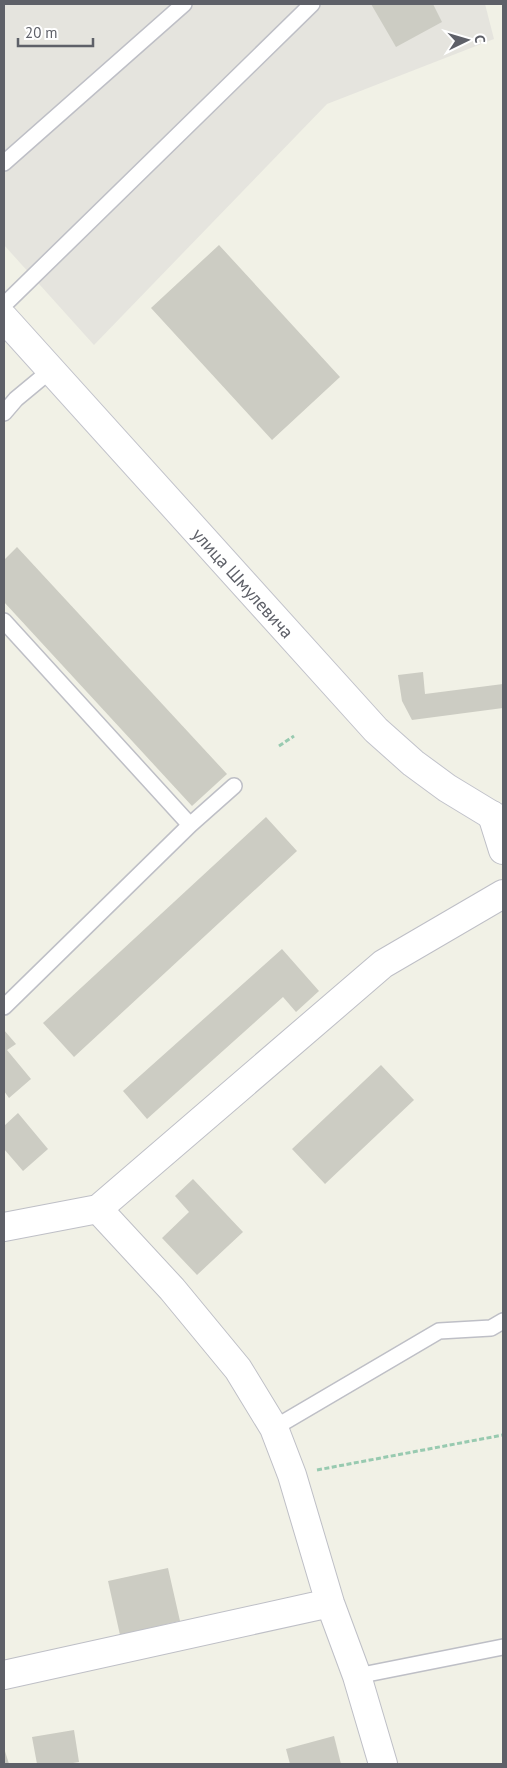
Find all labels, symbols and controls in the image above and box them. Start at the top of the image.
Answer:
scale bar [18,15,92,47]
north arrow [442,15,492,65]
text: 20 m [25,23,58,42]
text: С [471,34,489,44]
street label: улица Шмулевича [187,523,299,643]

